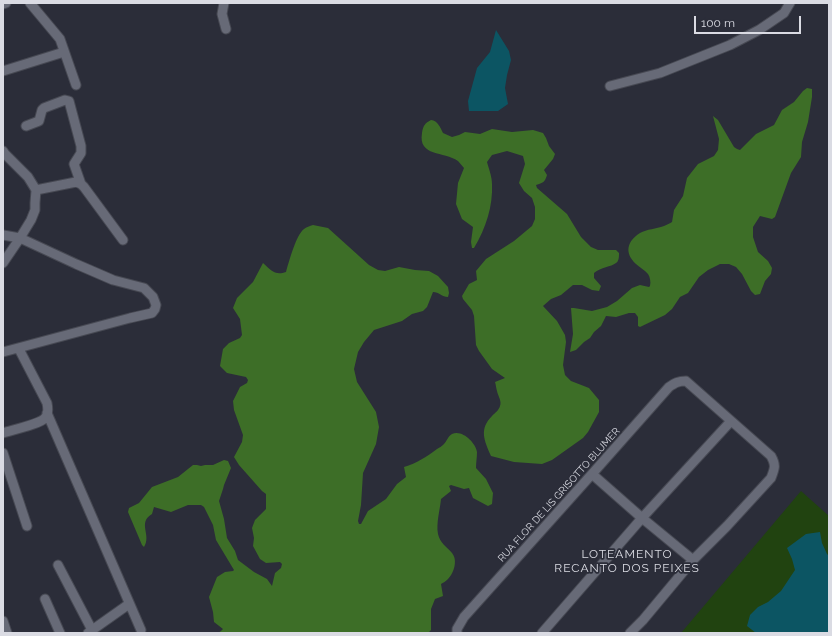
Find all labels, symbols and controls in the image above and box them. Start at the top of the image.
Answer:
scale bar [696,8,803,34]
text: 100 m [701,16,735,30]
street label: RUA FLOR DE LIS GRISOTTO BLUMER [495,425,623,565]
district label: LOTEAMENTO RECANTO DOS PEIXES [554,547,700,575]

